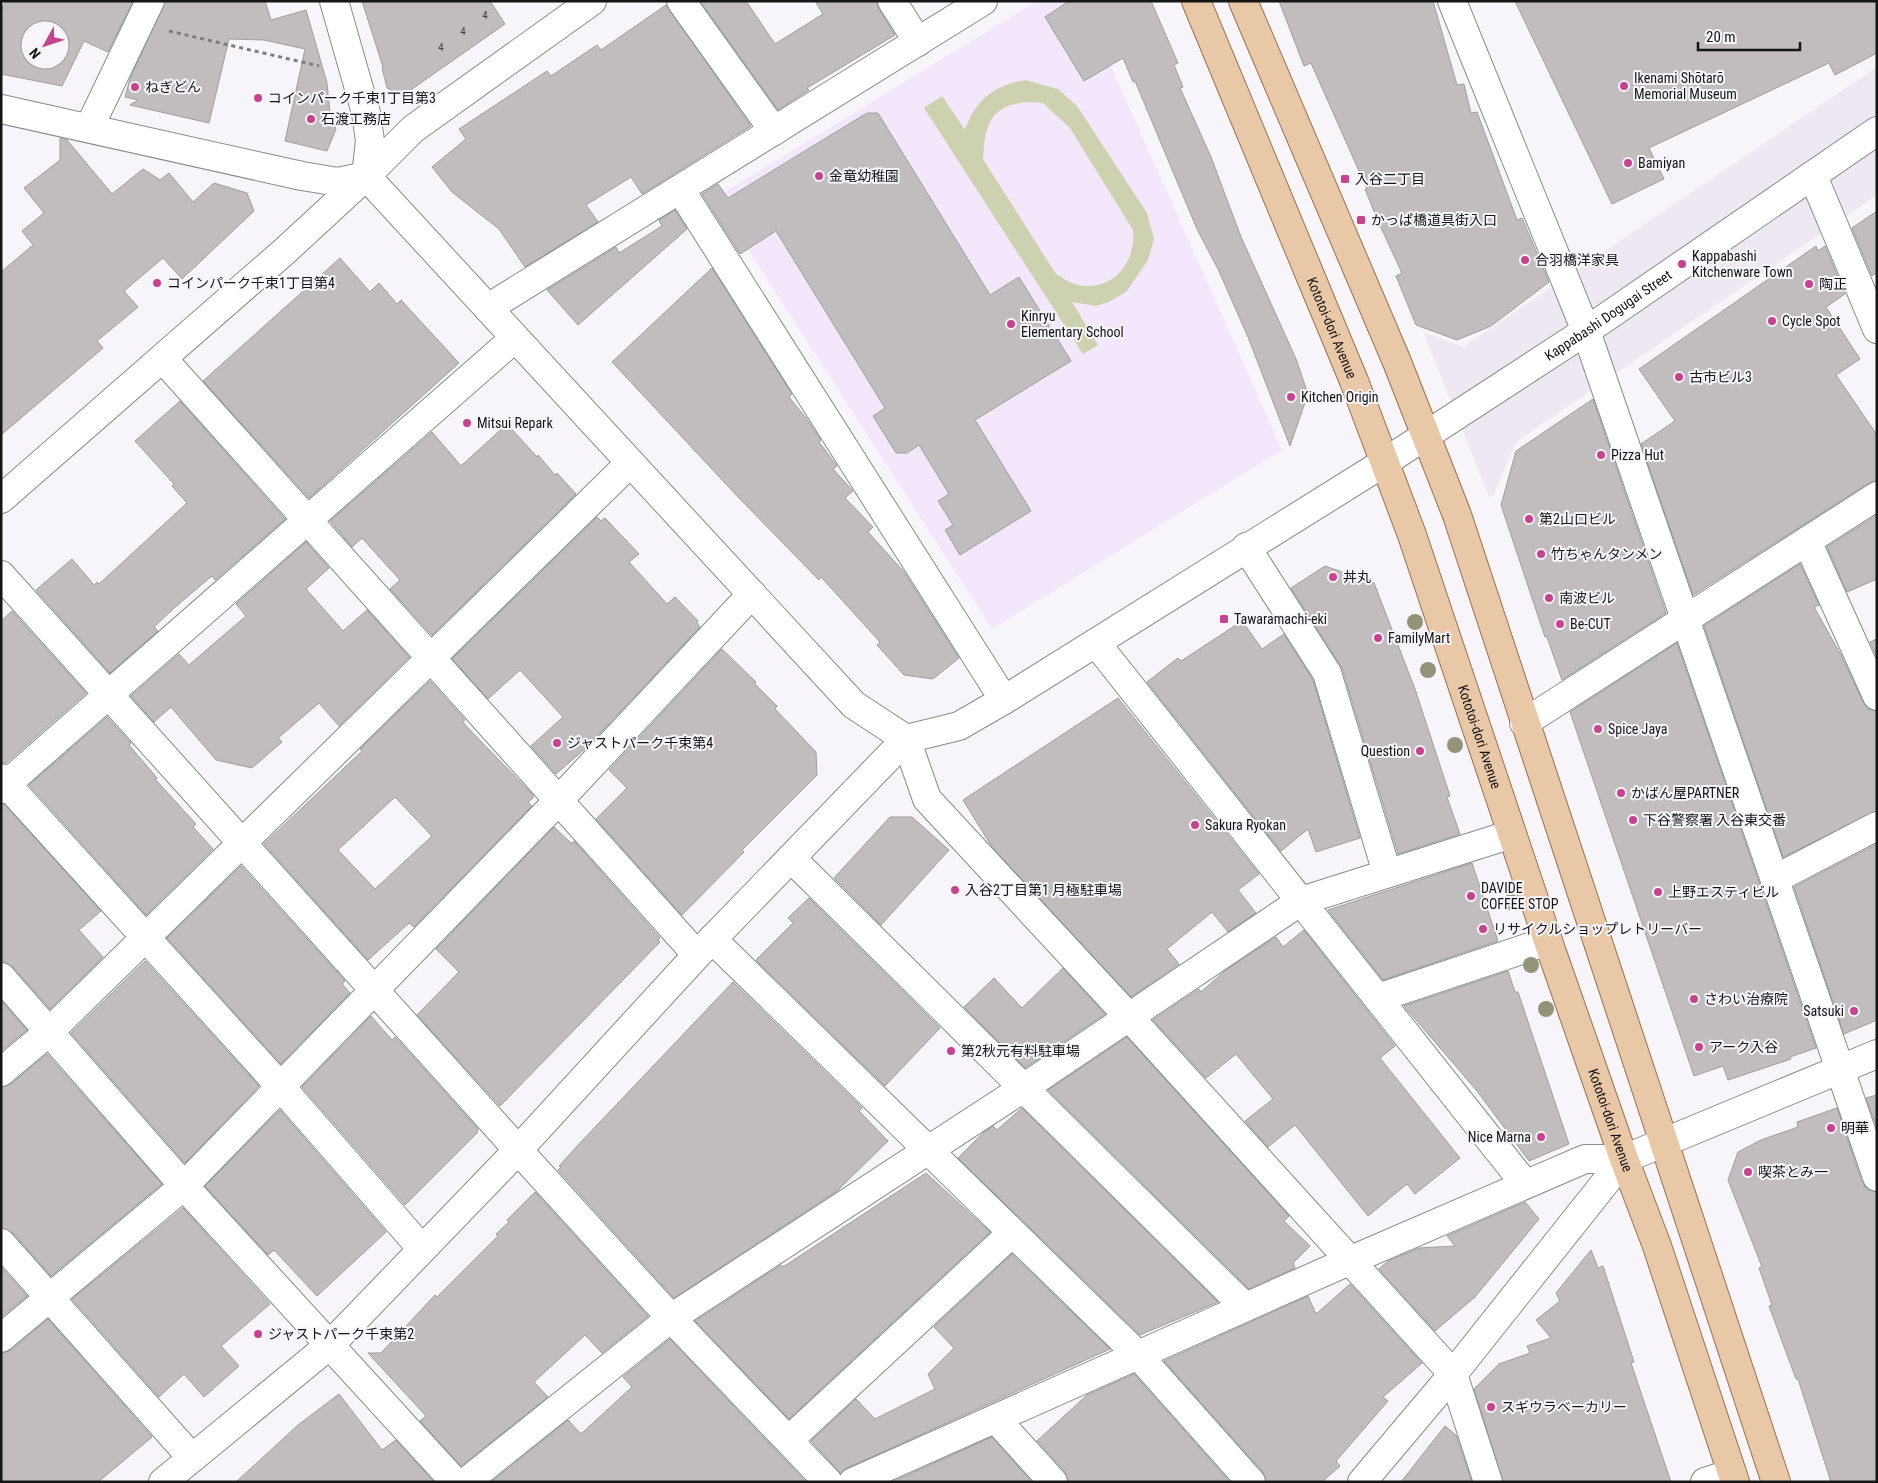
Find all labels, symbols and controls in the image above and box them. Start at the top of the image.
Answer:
house number: 4 [482,9,488,22]
north arrow [20,20,70,70]
scale bar [1698,20,1800,52]
house number: 4 [460,25,466,38]
text: 20 m [1706,28,1736,46]
house number: 4 [438,41,444,54]
text: N [26,45,44,62]
place label: Ikenami Shōtarō Memorial Museum [1634,70,1737,102]
place label: ねぎどん [145,79,201,95]
marker: Ikenami Shōtarō Memorial Museum [1618,80,1630,92]
marker: ねぎどん [129,81,141,93]
place label: コインパーク千束1丁目第3 [268,90,436,106]
marker: コインパーク千束1丁目第3 [252,92,264,104]
place label: 石渡工務店 [321,111,391,127]
marker: 石渡工務店 [305,113,317,125]
place label: Bamiyan [1638,155,1685,171]
marker: Bamiyan [1622,157,1634,169]
place label: 金竜幼稚園 [829,168,899,184]
marker: 金竜幼稚園 [813,170,825,182]
place label: 入谷二丁目 [1355,171,1425,187]
marker: 入谷二丁目 [1339,173,1351,185]
place label: かっぱ橋道具街入口 [1371,212,1497,228]
marker: かっぱ橋道具街入口 [1355,214,1367,226]
place label: Kappabashi Kitchenware Town [1692,248,1793,280]
place label: 合羽橋洋家具 [1535,252,1619,268]
marker: 合羽橋洋家具 [1519,254,1531,266]
marker: Kappabashi Kitchenware Town [1676,258,1688,270]
street label: Kappabashi Dogugai Street [1542,267,1675,364]
place label: コインパーク千束1丁目第4 [167,275,335,291]
street label: Kototoi-dori Avenue [1304,275,1360,381]
place label: 陶正 [1819,276,1847,292]
marker: コインパーク千束1丁目第4 [151,277,163,289]
marker: 陶正 [1803,278,1815,290]
place label: Kinryu Elementary School [1021,308,1124,340]
place label: Cycle Spot [1782,313,1840,329]
marker: Cycle Spot [1766,315,1778,327]
marker: Kinryu Elementary School [1005,318,1017,330]
place label: 古市ビル3 [1689,369,1752,385]
marker: 古市ビル3 [1673,371,1685,383]
place label: Kitchen Origin [1301,389,1379,405]
marker: Kitchen Origin [1285,391,1297,403]
place label: Mitsui Repark [477,415,553,431]
marker: Mitsui Repark [461,417,473,429]
place label: Pizza Hut [1611,447,1664,463]
marker: Pizza Hut [1595,449,1607,461]
place label: 第2山口ビル [1539,511,1616,527]
marker: 第2山口ビル [1523,513,1535,525]
place label: 竹ちゃんタンメン [1551,546,1663,562]
marker: 竹ちゃんタンメン [1535,548,1547,560]
place label: 丼丸 [1343,569,1371,585]
marker: 丼丸 [1327,571,1339,583]
place label: 南波ビル [1559,590,1615,606]
marker: 南波ビル [1543,592,1555,604]
place label: Tawaramachi-eki [1234,611,1327,627]
marker: Tawaramachi-eki [1218,613,1230,625]
place label: Be-CUT [1570,616,1611,632]
marker: Be-CUT [1554,618,1566,630]
place label: FamilyMart [1388,630,1450,646]
marker: FamilyMart [1372,632,1384,644]
street label: Kototoi-dori Avenue [1455,683,1505,791]
place label: Spice Jaya [1608,721,1667,737]
marker: Spice Jaya [1592,723,1604,735]
place label: ジャストパーク千束第4 [567,735,713,751]
marker: ジャストパーク千束第4 [551,737,563,749]
place label: Question [1361,743,1410,759]
marker: Question [1414,745,1426,757]
place label: かばん屋PARTNER [1631,785,1740,801]
marker: かばん屋PARTNER [1615,787,1627,799]
place label: 下谷警察署 入谷東交番 [1643,812,1786,828]
marker: 下谷警察署 入谷東交番 [1627,814,1639,826]
place label: Sakura Ryokan [1205,817,1286,833]
marker: Sakura Ryokan [1189,819,1201,831]
place label: DAVIDE COFFEE STOP [1481,880,1559,912]
place label: 入谷2丁目第1 月極駐車場 [965,882,1122,898]
marker: 入谷2丁目第1 月極駐車場 [949,884,961,896]
place label: 上野エスティビル [1668,884,1779,900]
marker: 上野エスティビル [1652,886,1664,898]
marker: DAVIDE COFFEE STOP [1465,890,1477,902]
place label: リサイクルショップレトリーバー [1493,921,1702,937]
marker: リサイクルショップレトリーバー [1477,923,1489,935]
place label: さわい治療院 [1704,991,1788,1007]
marker: さわい治療院 [1688,993,1700,1005]
place label: Satsuki [1803,1003,1844,1019]
marker: Satsuki [1848,1005,1860,1017]
place label: アーク入谷 [1709,1039,1778,1055]
marker: アーク入谷 [1693,1041,1705,1053]
place label: 第2秋元有料駐車場 [961,1043,1080,1059]
marker: 第2秋元有料駐車場 [945,1045,957,1057]
street label: Kototoi-dori Avenue [1585,1066,1636,1174]
place label: 明華 [1841,1120,1869,1136]
marker: 明華 [1825,1122,1837,1134]
place label: Nice Marna [1468,1129,1531,1145]
marker: Nice Marna [1535,1131,1547,1143]
place label: 喫茶とみ一 [1758,1164,1828,1180]
marker: 喫茶とみ一 [1742,1166,1754,1178]
place label: ジャストパーク千束第2 [268,1326,414,1342]
marker: ジャストパーク千束第2 [252,1328,264,1340]
place label: スギウラベーカリー [1501,1399,1627,1415]
marker: スギウラベーカリー [1485,1401,1497,1413]

